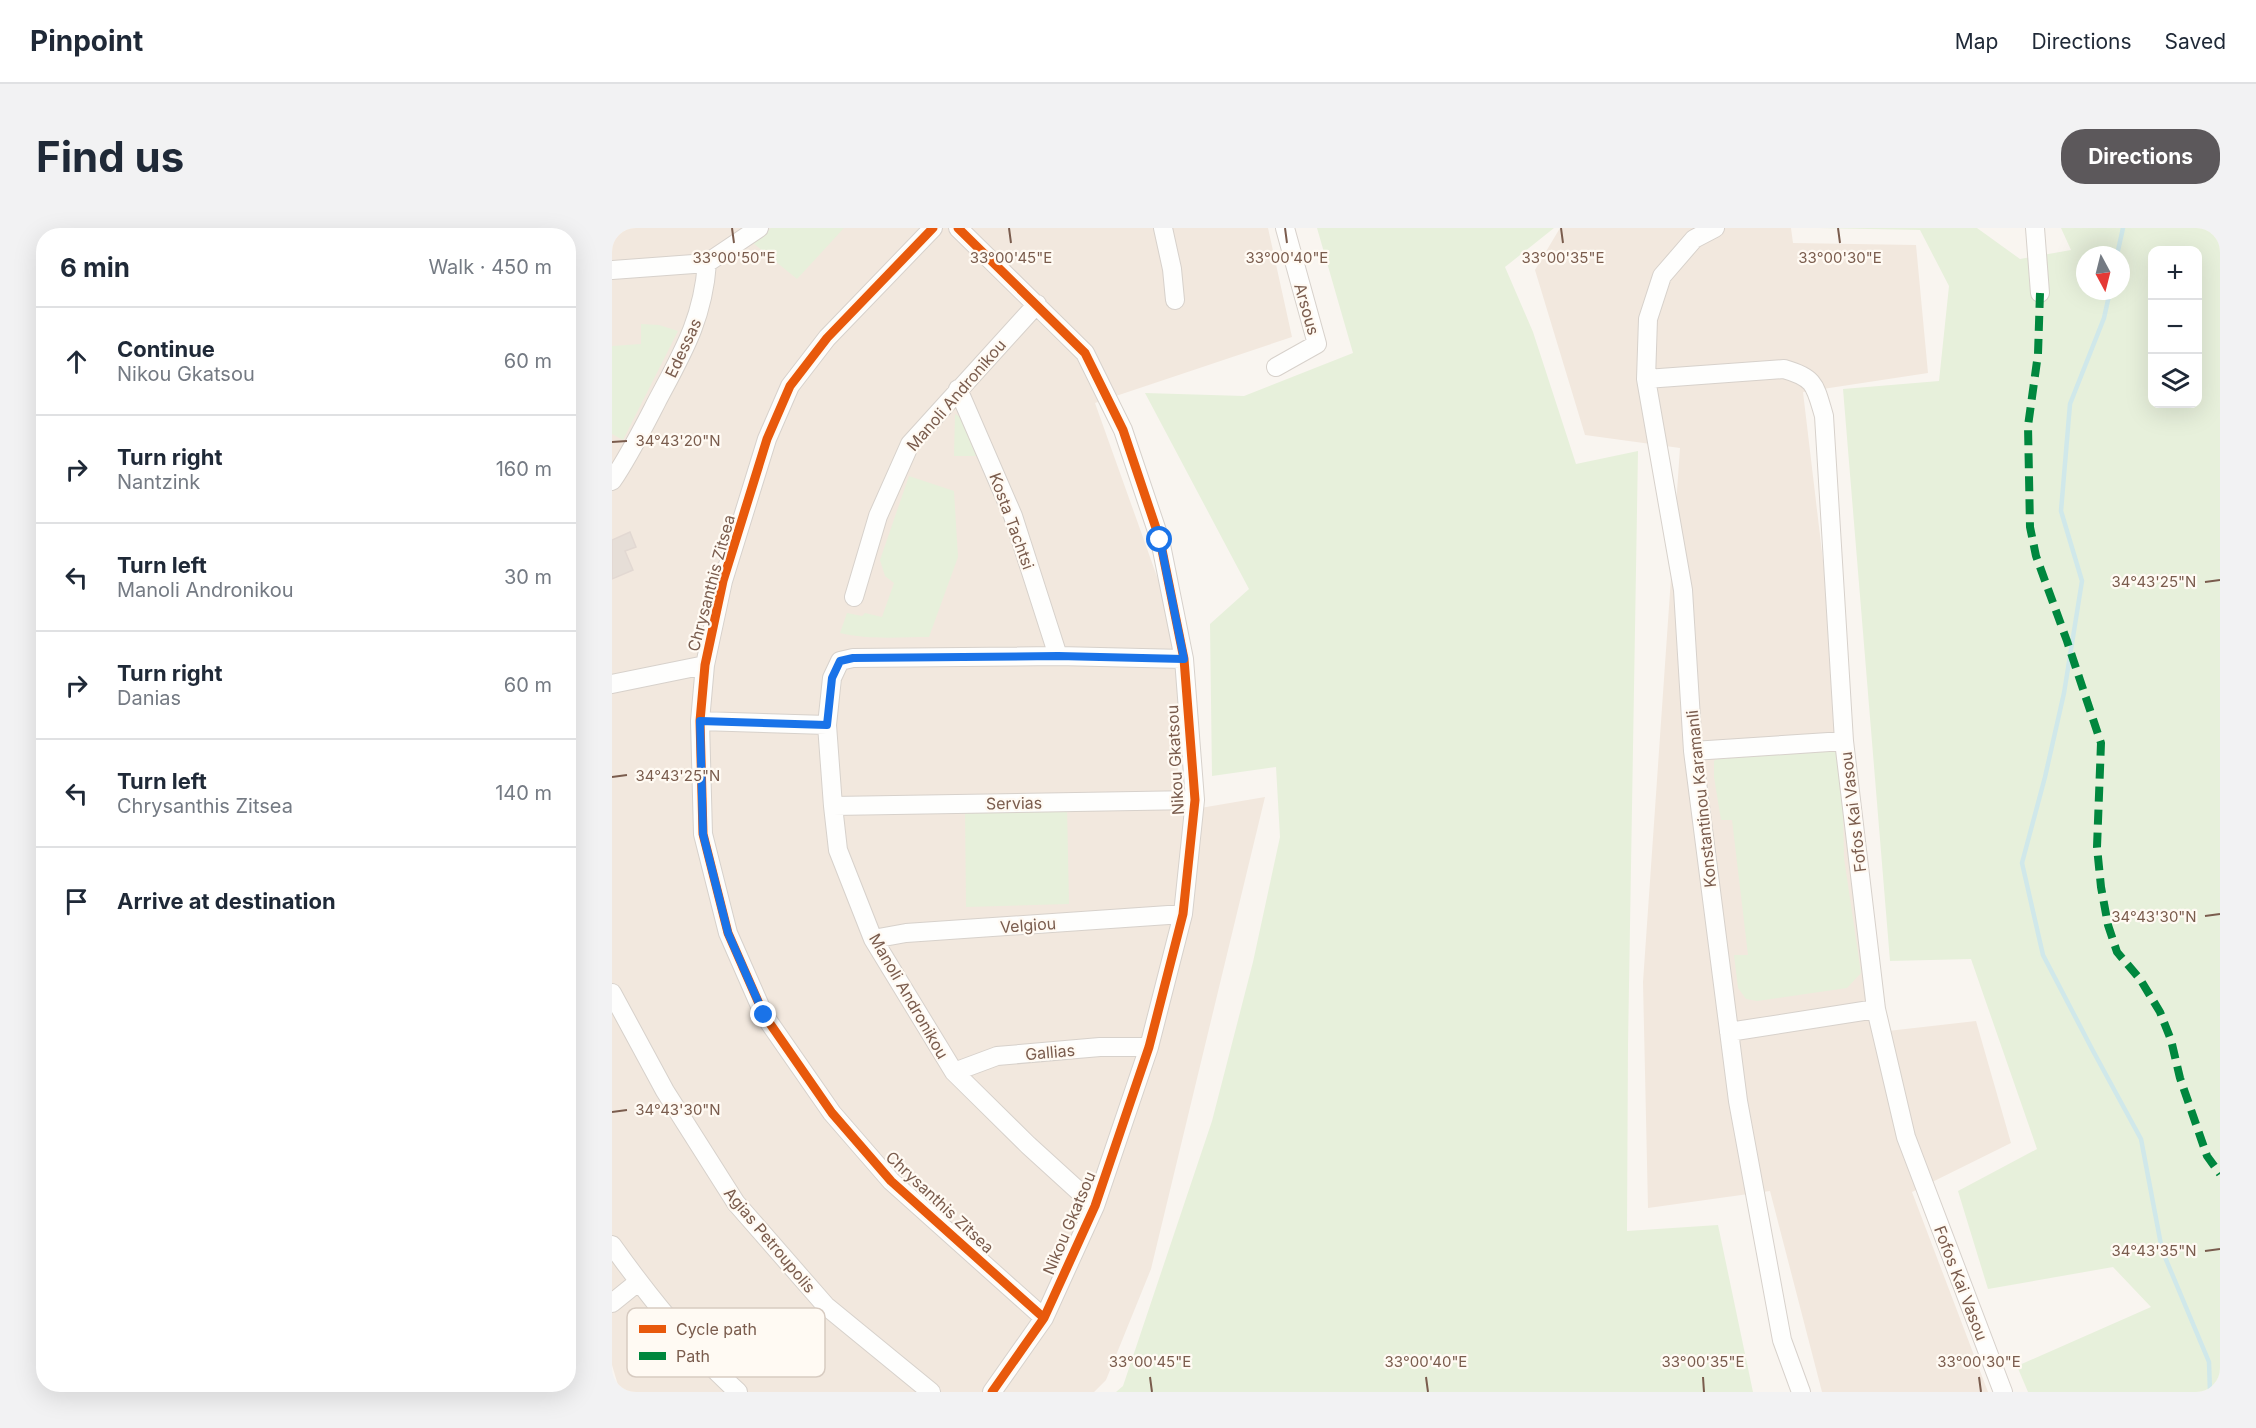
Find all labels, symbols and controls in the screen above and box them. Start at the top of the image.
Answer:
text: Pinpoint [30,24,143,58]
text: Map [1955,29,1998,54]
text: Directions [2031,29,2132,54]
text: Saved [2165,29,2226,54]
button: Directions [2061,129,2220,184]
text: Find us [36,131,184,182]
north arrow [2076,246,2130,300]
map controls [2148,246,2202,408]
button: + [2148,246,2202,300]
text: 33°00'50"E [692,248,776,267]
text: 33°00'45"E [970,248,1052,267]
text: 33°00'40"E [1246,248,1328,267]
text: 33°00'35"E [1522,248,1604,267]
text: 33°00'30"E [1798,248,1882,267]
text: 6 min [60,252,130,283]
text: Walk · 450 m [428,255,552,279]
street label: Arsous [1290,281,1324,337]
button: − [2148,300,2202,354]
street label: Edessas [661,315,705,381]
street label: Manoli Andronikou [902,335,1010,455]
text: Continue [117,336,215,362]
icon: ahead [60,345,93,378]
text: 60 m [504,349,552,373]
button: layers [2148,354,2202,408]
text: Nikou Gkatsou [117,362,255,386]
text: 34°43'20"N [635,431,721,450]
text: Turn right [117,444,223,470]
icon: right [60,453,93,486]
text: 160 m [496,457,552,481]
text: Nantzink [117,470,200,494]
street label: Kosta Tachtsi [985,470,1039,572]
street label: Chrysanthis Zitsea [683,512,739,654]
route start [1146,526,1172,552]
text: Turn left [117,552,207,578]
icon: left [60,561,93,594]
text: 30 m [504,565,552,589]
text: 34°43'25"N [2112,572,2196,591]
text: Manoli Andronikou [117,578,293,602]
text: Turn right [117,660,223,686]
icon: right [60,669,93,702]
text: 60 m [504,673,552,697]
text: Danias [117,686,181,710]
street label: Nikou Gkatsou [1162,704,1188,816]
street label: Konstantinou Karamanli [1682,709,1720,889]
street label: Fofos Kai Vasou [1836,751,1870,873]
text: 34°43'25"N [636,766,720,785]
text: Turn left [117,768,207,794]
icon: left [60,777,93,810]
text: 140 m [495,781,552,805]
street label: Servias [986,793,1042,813]
text: Chrysanthis Zitsea [117,794,293,818]
icon: arrive [60,885,93,918]
text: Arrive at destination [117,888,336,914]
text: 34°43'30"N [2111,907,2197,926]
street label: Velgiou [999,913,1057,937]
street label: Manoli Andronikou [865,930,953,1062]
route end [750,1001,776,1027]
street label: Gallias [1024,1040,1076,1064]
text: 34°43'30"N [635,1100,721,1119]
street label: Chrysanthis Zitsea [882,1147,998,1257]
street label: Nikou Gkatsou [1038,1168,1100,1278]
street label: Agias Petroupolis [720,1183,820,1297]
street label: Fofos Kai Vasou [1930,1223,1992,1343]
text: 34°43'35"N [2112,1241,2196,1260]
legend [627,1308,825,1377]
text: Cycle path [676,1319,757,1339]
text: Path [676,1346,710,1366]
text: 33°00'45"E [1109,1352,1191,1371]
text: 33°00'40"E [1385,1352,1467,1371]
text: 33°00'35"E [1662,1352,1744,1371]
text: 33°00'30"E [1937,1352,2021,1371]

